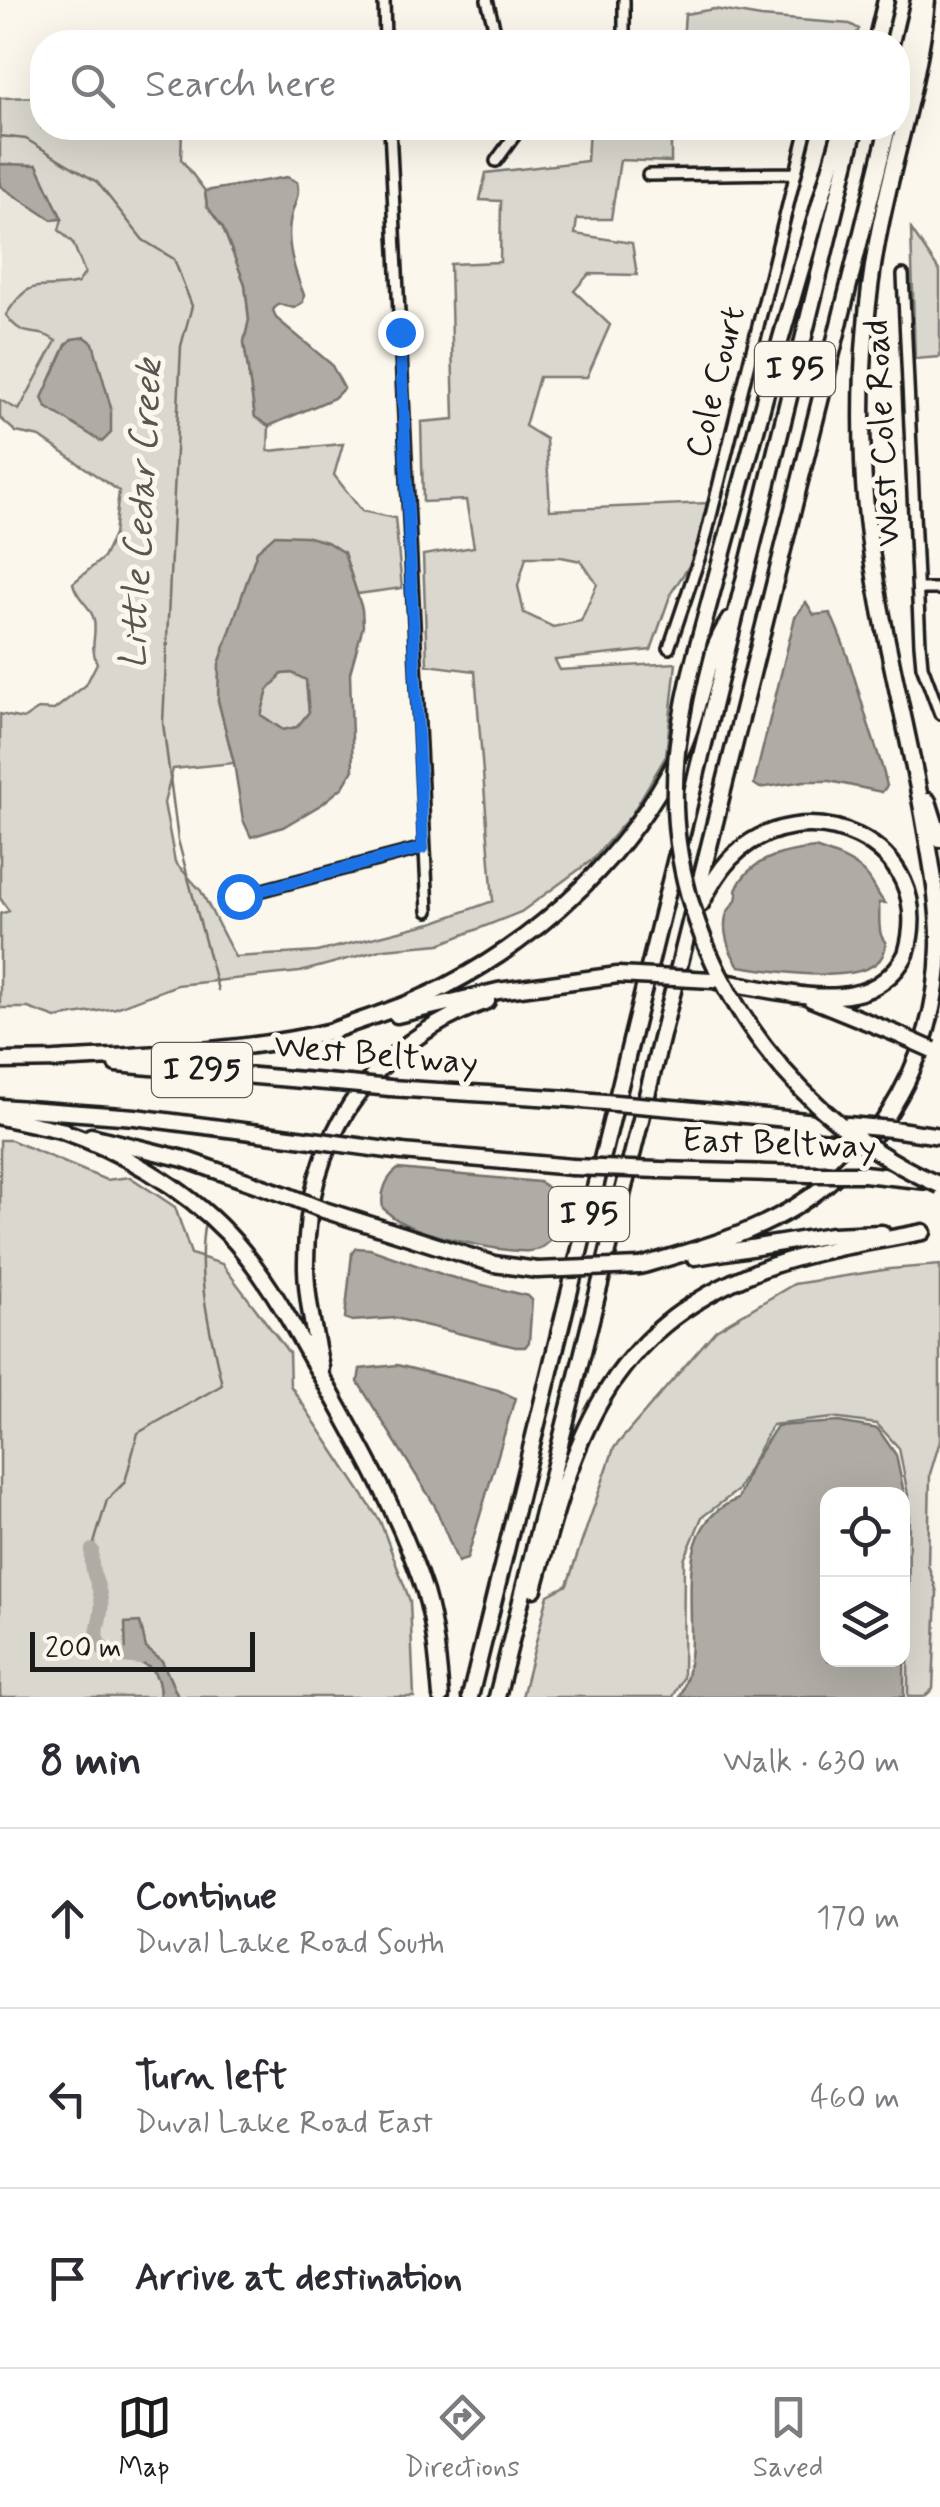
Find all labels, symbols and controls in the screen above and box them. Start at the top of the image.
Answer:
search box [30,30,910,140]
icon: search [65,58,120,113]
text: Search here [145,61,336,110]
street label: Cole Court [675,301,757,463]
route end [378,310,424,356]
street label: West Cole Road [854,318,912,548]
road number: I 95 [755,342,835,396]
water label: Little Cedar Creek [109,356,175,670]
route start [217,874,263,920]
street label: West Beltway [272,1023,480,1087]
road number: I 295 [152,1043,252,1097]
street label: East Beltway [681,1118,877,1170]
road number: I 95 [549,1187,629,1241]
map controls [820,1487,910,1667]
button: locate [820,1487,910,1577]
button: layers [820,1577,910,1667]
scale bar [30,1627,255,1672]
text: 200 m [45,1631,121,1668]
text: 8 min [40,1735,142,1790]
text: Walk · 630 m [723,1741,900,1783]
text: Continue [135,1873,277,1922]
icon: ahead [40,1891,95,1946]
text: 170 m [816,1897,900,1939]
text: Duval Lake Road South [135,1922,445,1964]
text: Turn left [135,2053,287,2102]
icon: left [40,2071,95,2126]
text: 460 m [810,2077,900,2119]
text: Duval Lake Road East [135,2102,433,2144]
icon: arrive [40,2251,95,2306]
text: Arrive at destination [135,2254,462,2303]
tab: Map [117,2390,172,2487]
tab: Directions [405,2390,520,2487]
tab: Saved [753,2390,823,2487]

